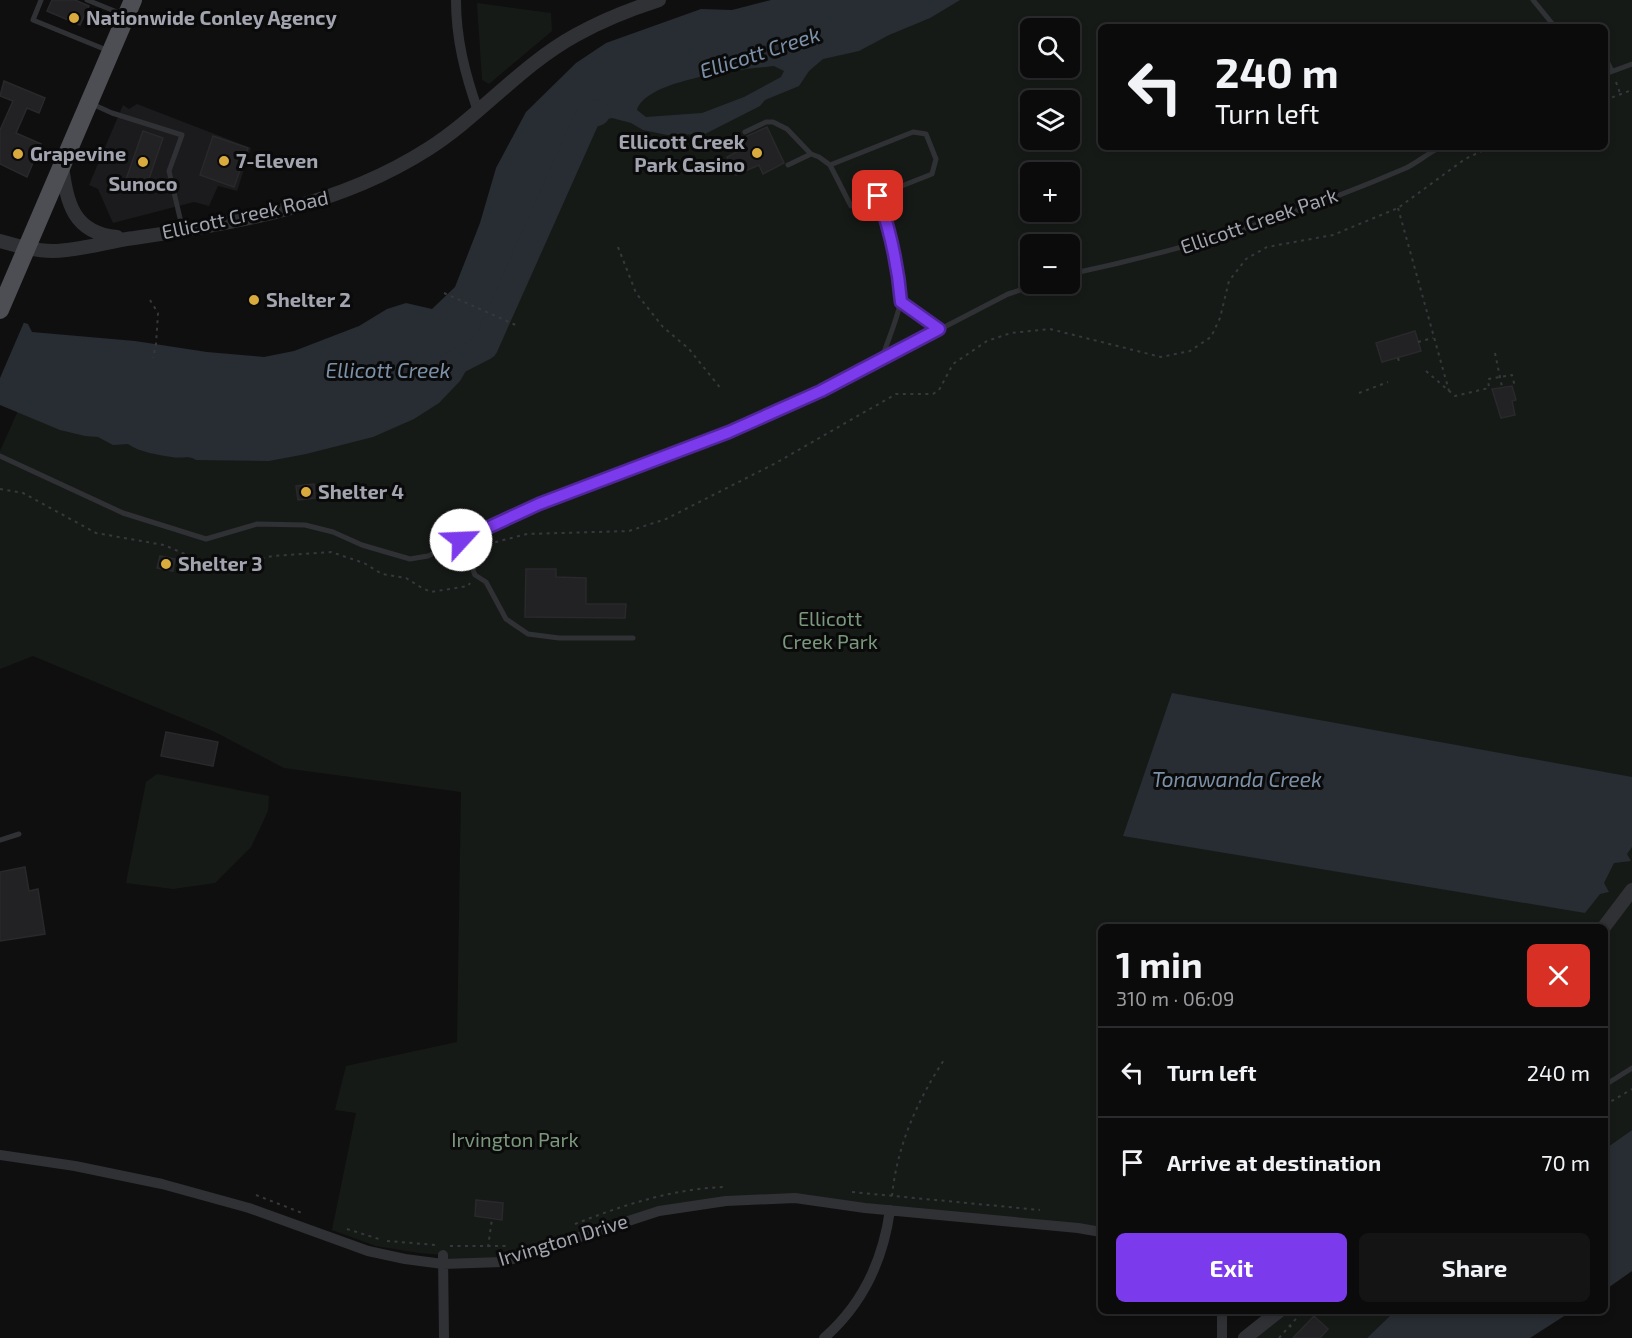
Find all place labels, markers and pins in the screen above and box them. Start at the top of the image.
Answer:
place label: Nationwide Conley Agency [86,5,338,30]
marker: Nationwide Conley Agency [67,11,81,25]
place label: Ellicott Creek Park Casino [618,129,746,176]
place label: Grapevine [30,141,126,165]
marker: Ellicott Creek Park Casino [750,146,764,160]
marker: Grapevine [11,147,25,161]
place label: 7-Eleven [236,148,318,172]
marker: 7-Eleven [217,154,231,168]
marker: Sunoco [136,155,150,169]
pin [852,170,903,221]
place label: Sunoco [108,171,178,195]
place label: Shelter 2 [266,287,351,311]
marker: Shelter 2 [247,293,261,307]
place label: Shelter 4 [318,479,404,503]
marker: Shelter 4 [299,485,313,499]
place label: Shelter 3 [178,551,263,575]
marker: Shelter 3 [159,557,173,571]

